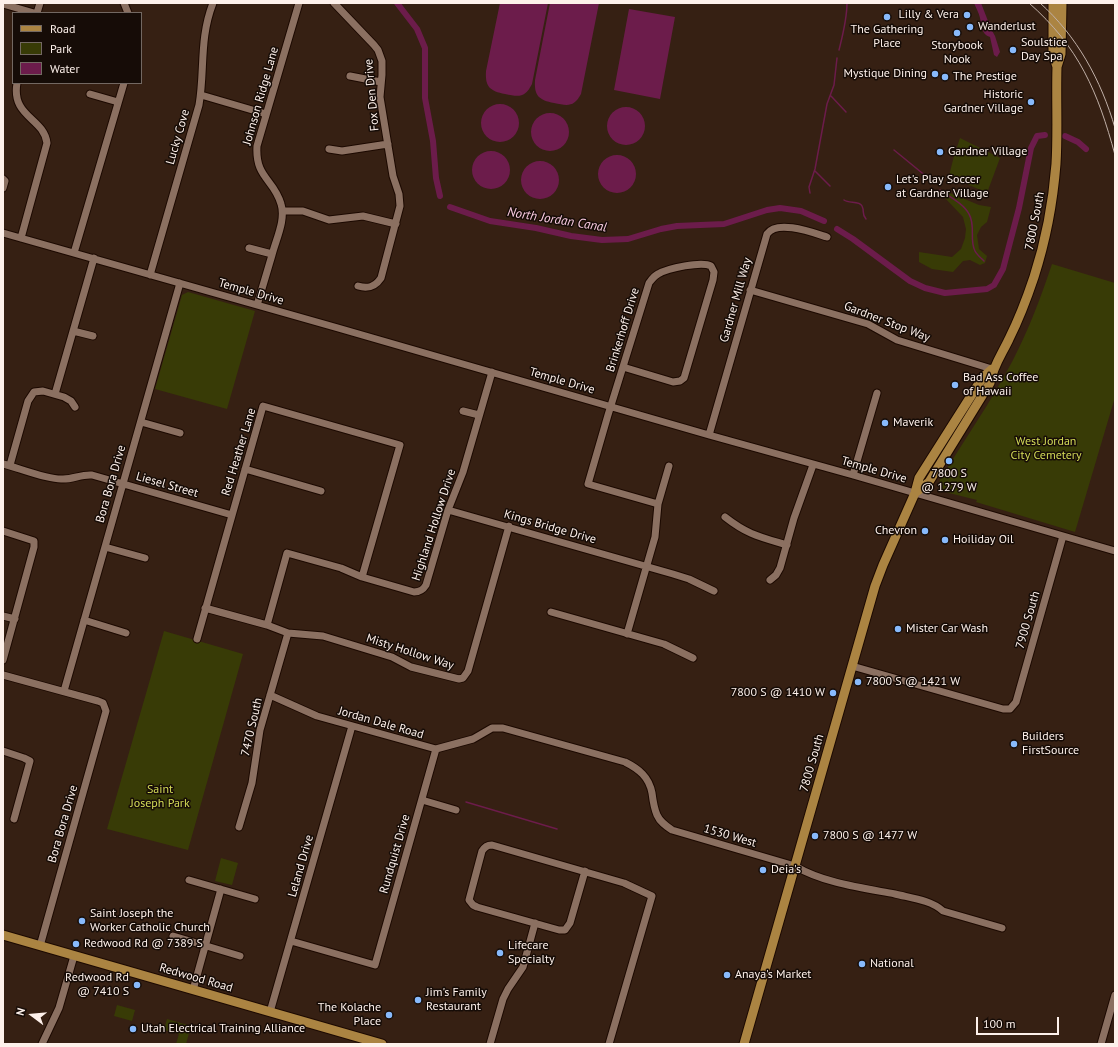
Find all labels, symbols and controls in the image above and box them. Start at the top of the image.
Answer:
place label: Lilly & Vera [899,8,959,22]
marker: Lilly & Vera [962,10,972,20]
legend [12,12,142,84]
marker: The Gathering Place [882,12,892,22]
place label: Wanderlust [978,20,1036,34]
text: Road [50,21,75,36]
marker: Wanderlust [965,22,975,32]
place label: The Gathering Place [851,23,923,51]
marker: Storybook Nook [952,28,962,38]
place label: Soulstice Day Spa [1021,36,1067,64]
place label: Storybook Nook [931,39,983,67]
text: Park [50,41,72,56]
street label: Johnson Ridge Lane [240,45,282,147]
marker: Soulstice Day Spa [1008,45,1018,55]
street label: Fox Den Drive [362,58,382,132]
text: Water [50,61,80,76]
place label: Mystique Dining [844,67,927,81]
marker: Mystique Dining [930,69,940,79]
place label: The Prestige [953,70,1017,84]
marker: The Prestige [940,72,950,82]
place label: Historic Gardner Village [944,88,1023,116]
marker: Historic Gardner Village [1026,97,1036,107]
street label: Lucky Cove [163,108,193,166]
place label: Gardner Village [948,145,1027,159]
marker: Gardner Village [935,147,945,157]
place label: Let's Play Soccer at Gardner Village [896,173,989,201]
marker: Let's Play Soccer at Gardner Village [883,182,893,192]
street label: 7800 South [1022,191,1048,251]
water label: North Jordan Canal [506,204,608,236]
street label: Gardner Mill Way [717,256,755,344]
street label: Temple Drive [217,276,285,308]
street label: Brinkerhoff Drive [603,286,643,374]
street label: Gardner Stop Way [842,299,932,345]
street label: Temple Drive [528,365,596,397]
place label: Bad Ass Coffee of Hawaii [963,371,1038,399]
marker: Bad Ass Coffee of Hawaii [950,380,960,390]
street label: Red Heather Lane [219,406,259,498]
place label: Maverik [893,416,933,430]
marker: Maverik [880,418,890,428]
park label: West Jordan City Cemetery [1010,435,1082,463]
street label: Bora Bora Drive [93,443,129,525]
street label: Temple Drive [840,454,908,486]
marker: 7800 S @ 1279 W [944,456,954,466]
street label: Highland Hollow Drive [409,467,459,583]
place label: 7800 S @ 1279 W [921,467,977,495]
street label: Liesel Street [134,469,200,501]
street label: Kings Bridge Drive [502,507,598,547]
place label: Chevron [875,524,917,538]
marker: Chevron [920,526,930,536]
place label: Hoiliday Oil [953,533,1014,547]
marker: Hoiliday Oil [940,535,950,545]
street label: 7900 South [1013,590,1043,650]
place label: Mister Car Wash [906,622,988,636]
marker: Mister Car Wash [893,624,903,634]
street label: Misty Hollow Way [364,631,456,673]
place label: 7800 S @ 1421 W [866,675,960,689]
marker: 7800 S @ 1421 W [853,677,863,687]
place label: 7800 S @ 1410 W [731,686,825,700]
marker: 7800 S @ 1410 W [828,688,838,698]
street label: 7470 South [238,697,266,757]
street label: Jordan Dale Road [337,704,425,742]
place label: Builders FirstSource [1022,730,1079,758]
street label: 7800 South [797,733,827,793]
marker: Builders FirstSource [1009,739,1019,749]
street label: Bora Bora Drive [45,783,81,865]
park label: Saint Joseph Park [130,783,190,811]
street label: Rundquist Drive [377,813,413,895]
street label: 1530 West [702,822,758,850]
place label: 7800 S @ 1477 W [823,829,917,843]
marker: 7800 S @ 1477 W [810,831,820,841]
street label: Leland Drive [285,833,317,899]
place label: Deia's [771,863,801,877]
marker: Deia's [758,865,768,875]
place label: Saint Joseph the Worker Catholic Church [90,907,210,935]
marker: Saint Joseph the Worker Catholic Church [77,916,87,926]
place label: Redwood Rd @ 7389 S [84,937,203,951]
marker: Redwood Rd @ 7389 S [71,939,81,949]
place label: Lifecare Specialty [508,939,555,967]
marker: Lifecare Specialty [495,948,505,958]
place label: National [870,957,914,971]
marker: National [857,959,867,969]
street label: Redwood Road [158,961,234,995]
place label: Anaya's Market [735,968,811,982]
marker: Anaya's Market [722,970,732,980]
place label: Redwood Rd @ 7410 S [65,971,129,999]
marker: Redwood Rd @ 7410 S [132,980,142,990]
place label: Jim's Family Restaurant [426,986,487,1014]
north arrow [12,995,52,1035]
marker: Jim's Family Restaurant [413,995,423,1005]
place label: The Kolache Place [318,1001,381,1029]
text: N [13,1006,28,1017]
scale bar [978,1009,1061,1035]
marker: The Kolache Place [384,1010,394,1020]
text: 100 m [983,1016,1016,1031]
place label: Utah Electrical Training Alliance [141,1022,305,1036]
marker: Utah Electrical Training Alliance [128,1024,138,1034]

